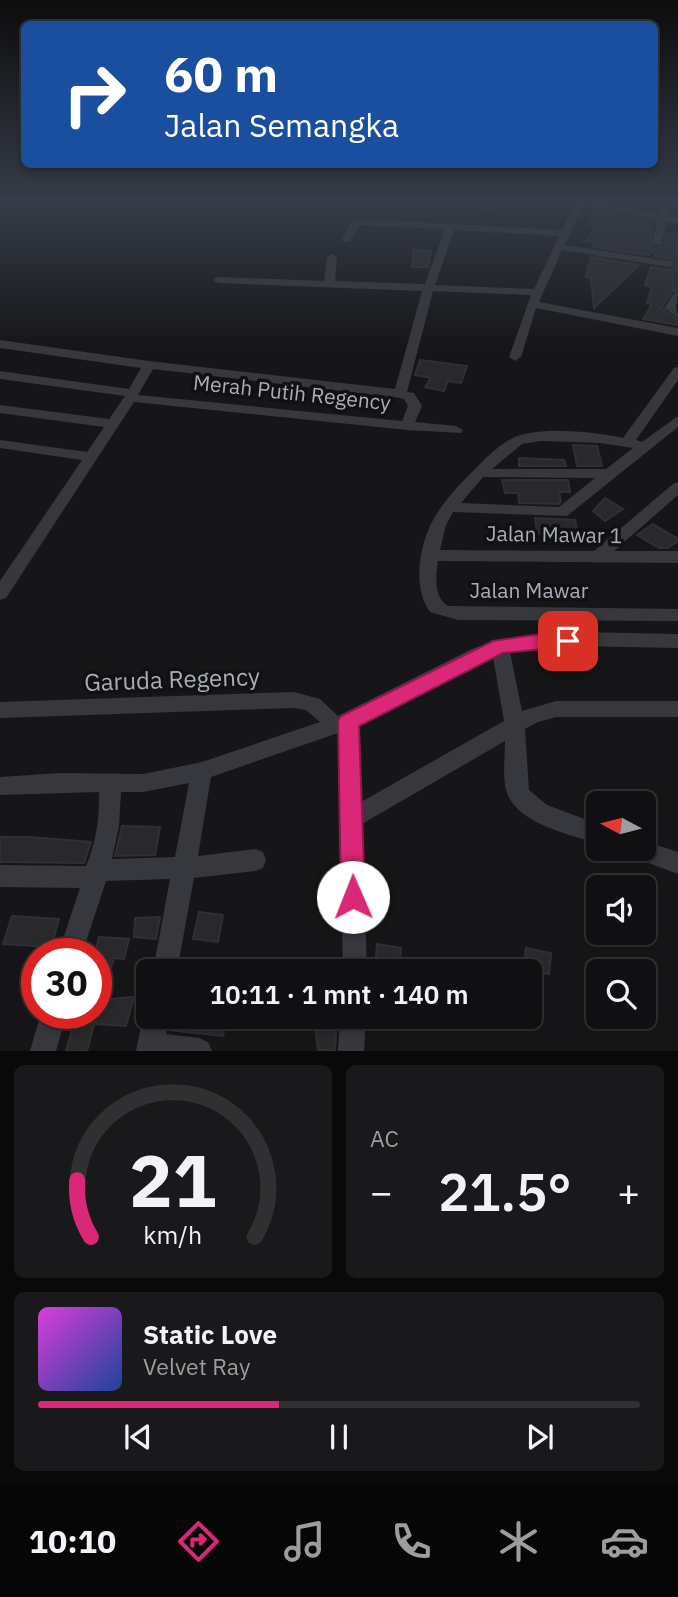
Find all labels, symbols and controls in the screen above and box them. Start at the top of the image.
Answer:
text: 60 m [164,42,278,105]
icon: right [49,49,140,140]
text: Jalan Semangka [164,104,399,146]
street label: Merah Putih Regency [192,368,393,416]
street label: Jalan Mawar 1 [486,519,622,549]
street label: Jalan Mawar [470,576,589,604]
pin [538,611,598,671]
icon: arrive [549,622,587,660]
street label: Garuda Regency [84,660,260,698]
north arrow [586,791,656,861]
map controls [586,791,656,1029]
position arrow [316,860,390,934]
button: sound [586,875,656,945]
speed limit sign: 30 [21,938,112,1029]
button: search [586,959,656,1029]
text: 10:11 · 1 mnt · 140 m [209,977,469,1011]
text: AC [370,1123,399,1153]
text: 21 [129,1133,217,1228]
text: 21.5° [438,1158,572,1225]
text: − [370,1167,393,1216]
text: + [617,1167,640,1216]
text: km/h [144,1218,202,1251]
text: Static Love [143,1317,277,1351]
text: Velvet Ray [143,1351,250,1381]
icon: previous [119,1418,157,1456]
icon: pause [320,1418,358,1456]
icon: next [521,1418,559,1456]
icon: directions [174,1517,223,1566]
icon: music [280,1517,329,1566]
icon: phone [387,1517,436,1566]
icon: climate [494,1517,543,1566]
icon: car [600,1517,649,1566]
text: 10:10 [29,1520,116,1562]

